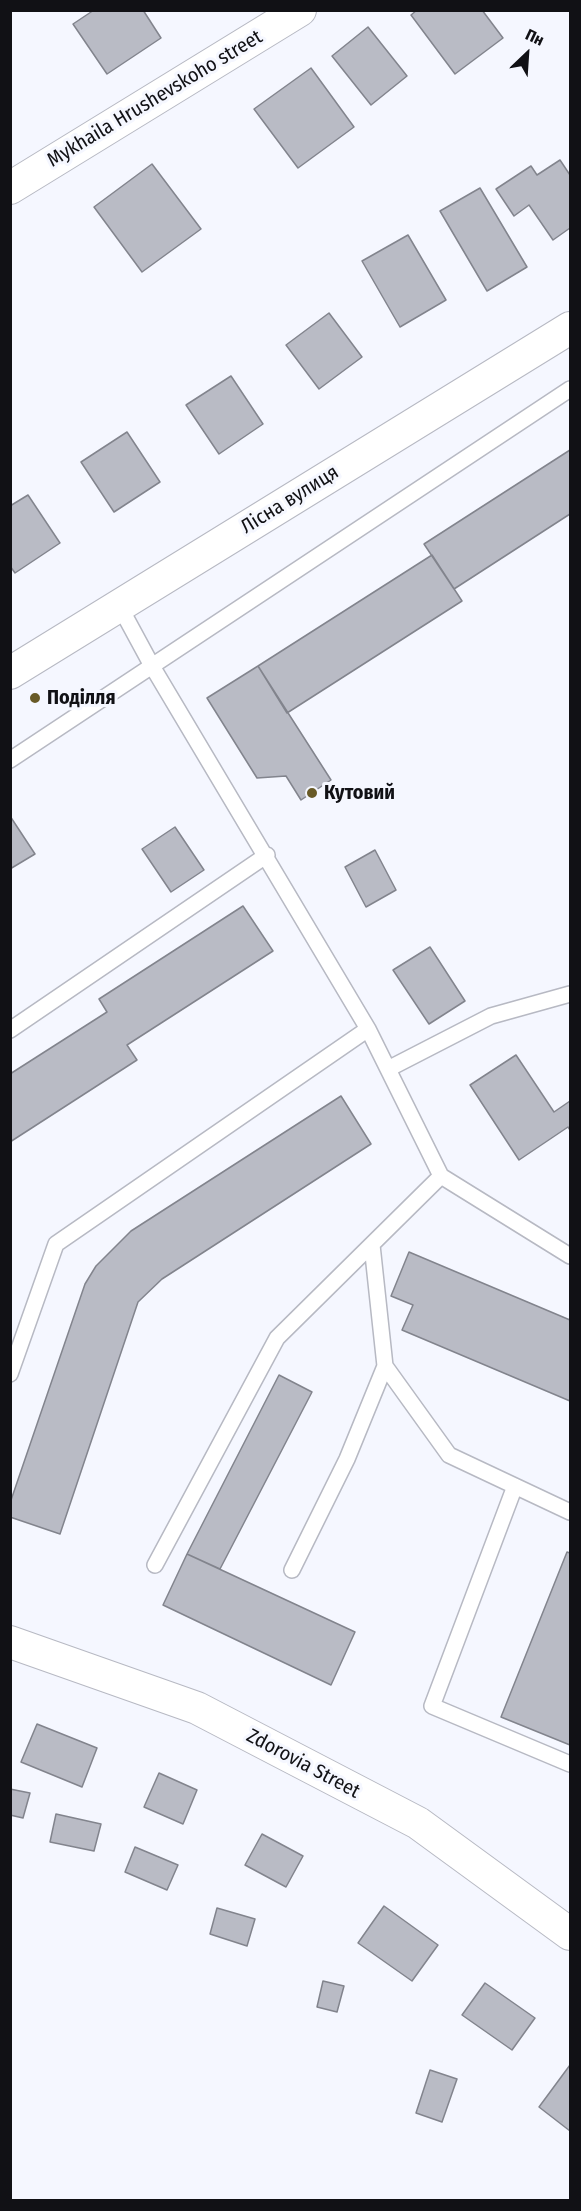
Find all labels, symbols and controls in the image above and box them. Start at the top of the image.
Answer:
north arrow [497,24,557,84]
street label: Mykhaila Hrushevskoho street [43,25,267,173]
text: Пн [523,25,547,50]
street label: Лісна вулиця [237,461,343,539]
place label: Поділля [47,686,116,710]
marker: Поділля [28,691,42,705]
place label: Кутовий [324,781,395,805]
marker: Кутовий [305,786,319,800]
street label: Zdorovia Street [242,1724,364,1804]

